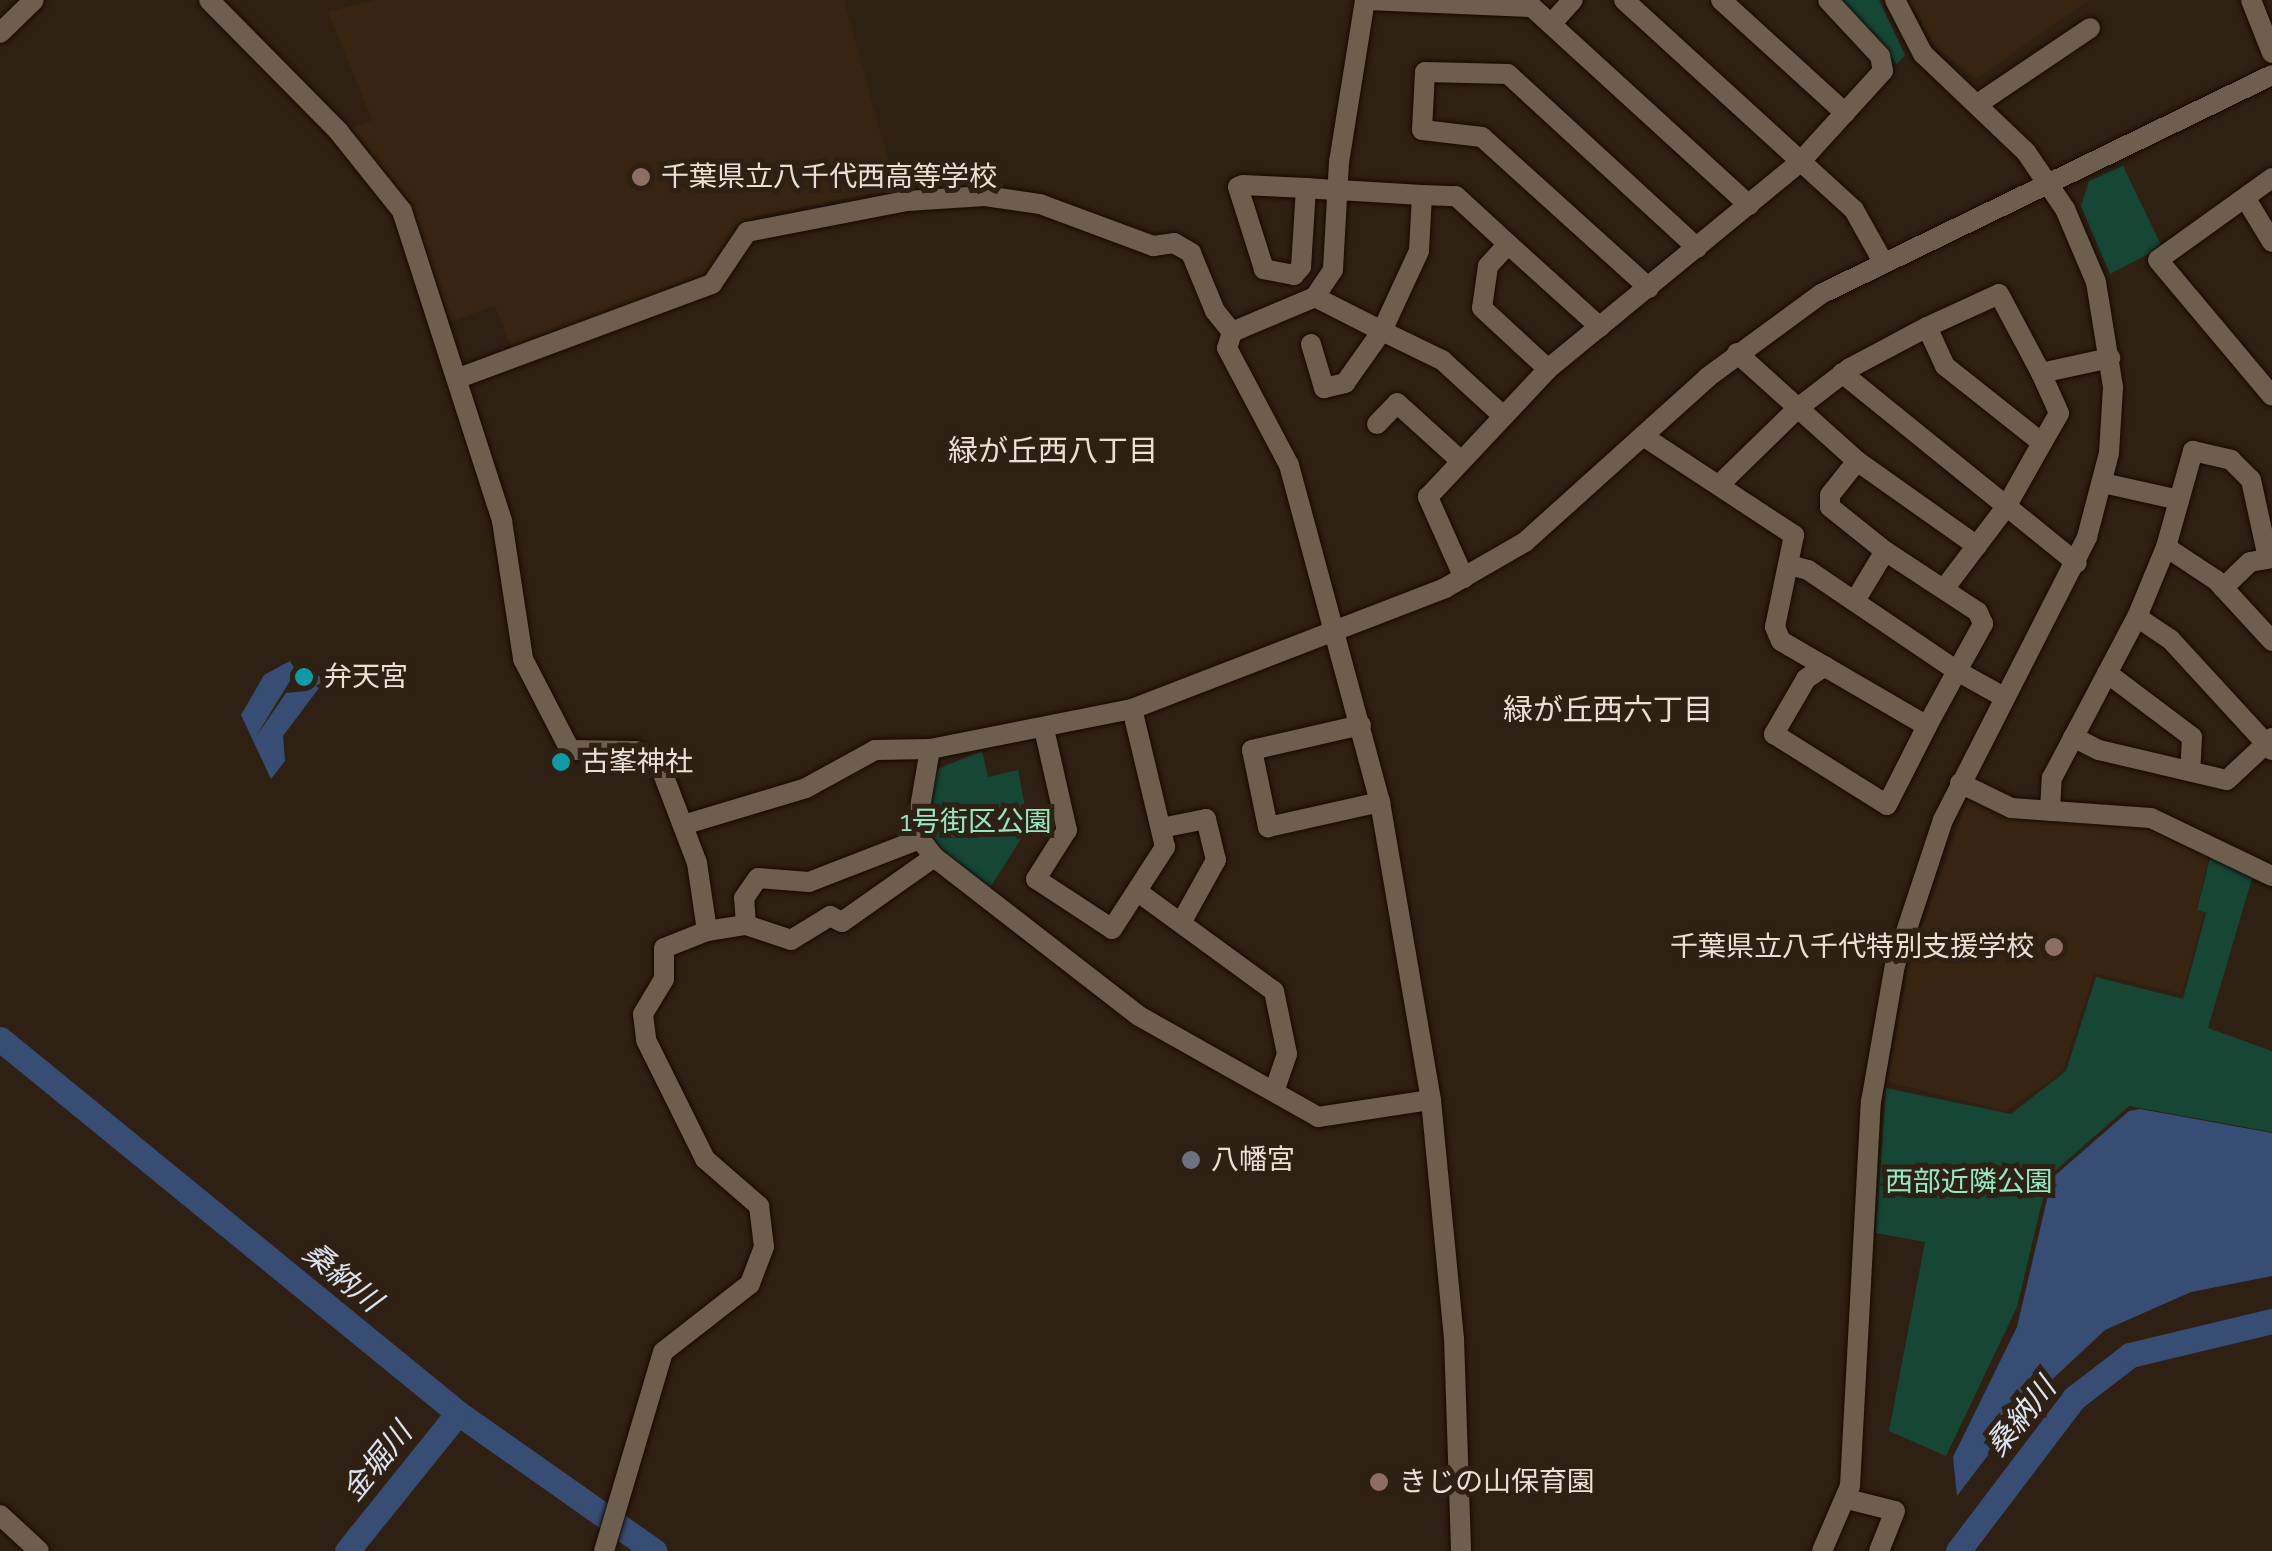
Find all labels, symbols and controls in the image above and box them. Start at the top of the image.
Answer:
place label: 千葉県立八千代西高等学校 [661,160,997,194]
marker: 千葉県立八千代西高等学校 [630,166,652,188]
district label: 緑が丘西八丁目 [948,433,1158,469]
place label: 弁天宮 [324,660,408,694]
marker: 弁天宮 [293,666,315,688]
district label: 緑が丘西六丁目 [1503,692,1713,728]
place label: 古峯神社 [581,745,693,779]
marker: 古峯神社 [550,751,572,773]
park label: 1号街区公園 [900,805,1052,839]
place label: 千葉県立八千代特別支援学校 [1670,930,2034,964]
marker: 千葉県立八千代特別支援学校 [2043,936,2065,958]
place label: 八幡宮 [1211,1143,1295,1177]
marker: 八幡宮 [1180,1149,1202,1171]
park label: 西部近隣公園 [1885,1165,2053,1199]
water label: 桑納川 [296,1235,388,1319]
water label: 桑納川 [1979,1371,2063,1463]
water label: 金堀川 [335,1416,419,1508]
place label: きじの山保育園 [1399,1465,1595,1499]
marker: きじの山保育園 [1368,1471,1390,1493]

